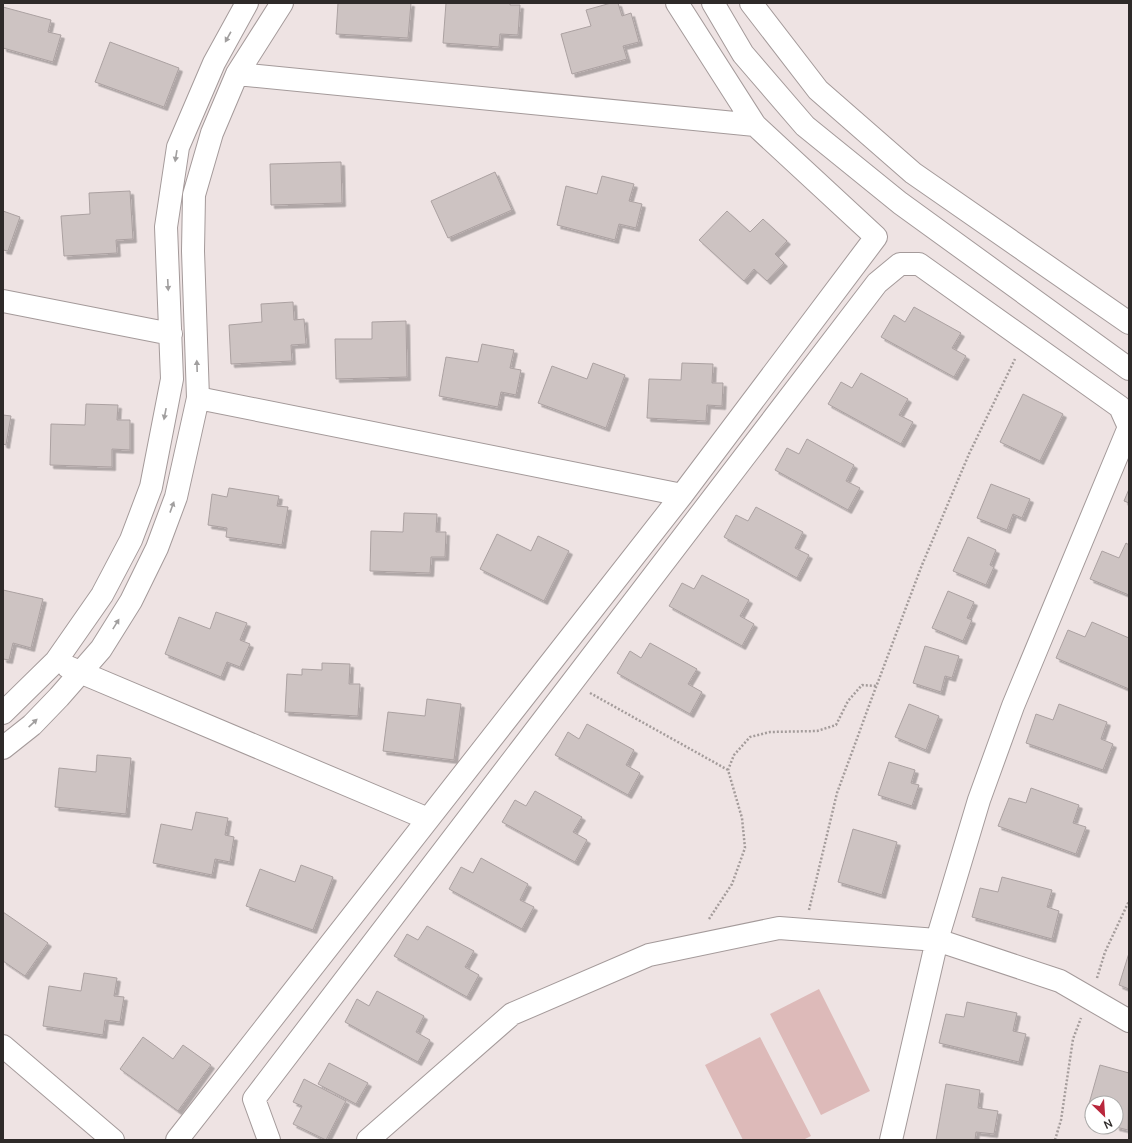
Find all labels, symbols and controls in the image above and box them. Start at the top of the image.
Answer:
one-way arrow [225,31,231,43]
one-way arrow [173,150,179,162]
one-way arrow [165,279,172,291]
one-way arrow [193,360,200,372]
one-way arrow [162,408,168,420]
one-way arrow [170,501,176,513]
one-way arrow [113,618,120,630]
one-way arrow [28,718,38,728]
north arrow [1084,1095,1124,1135]
text: N [1102,1116,1115,1133]

